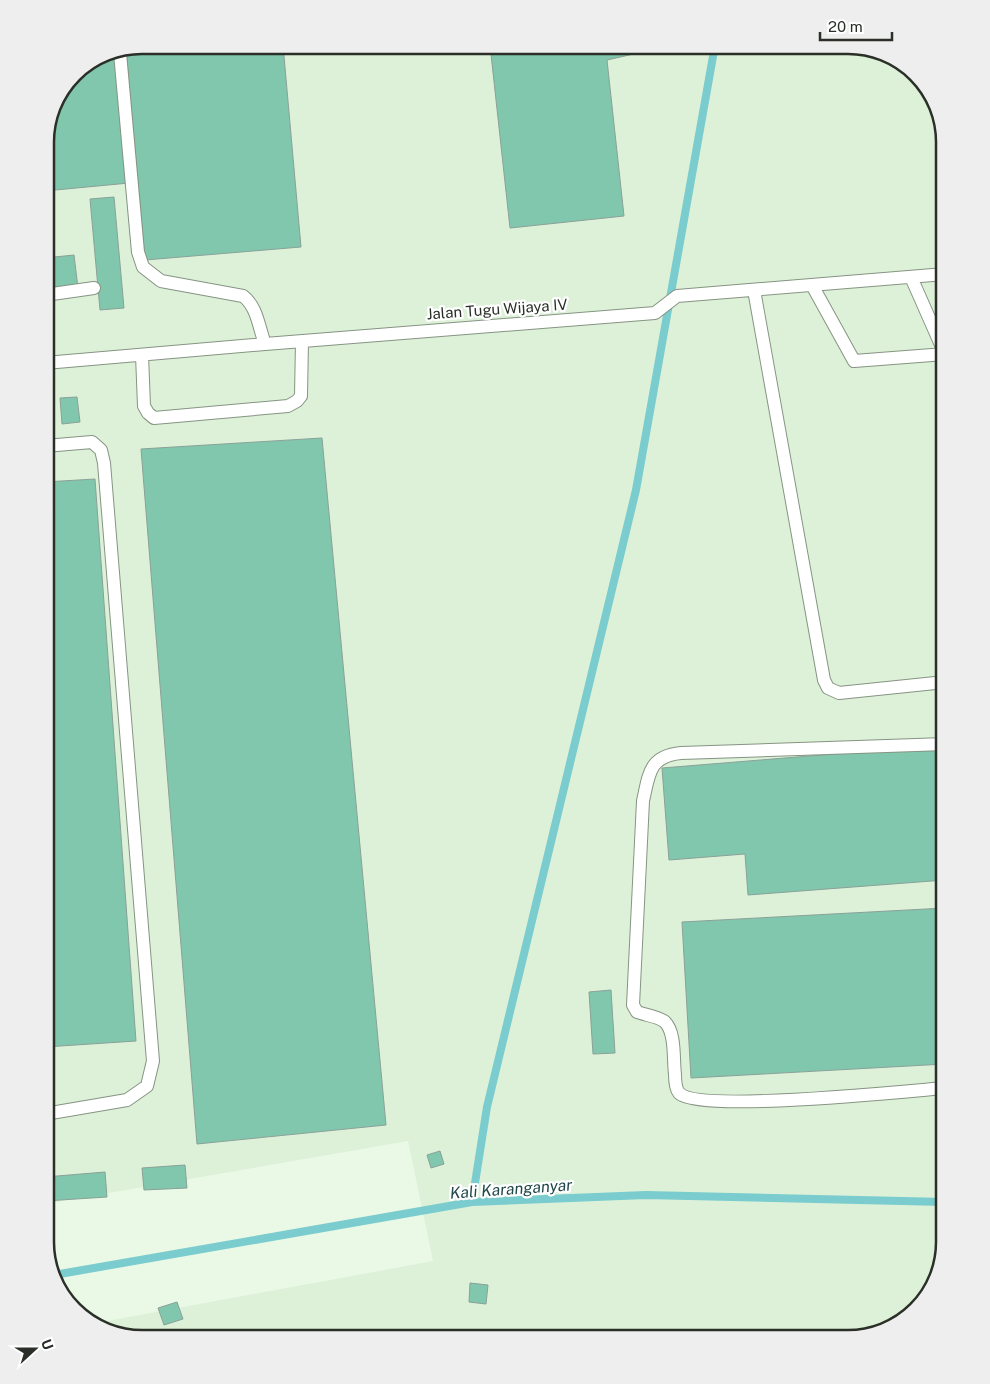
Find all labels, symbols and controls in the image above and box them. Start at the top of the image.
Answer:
scale bar [820,10,892,42]
text: 20 m [828,18,863,35]
street label: Jalan Tugu Wijaya IV [426,296,568,322]
water label: Kali Karanganyar [449,1175,574,1203]
north arrow [10,1324,60,1374]
text: U [38,1337,56,1352]

